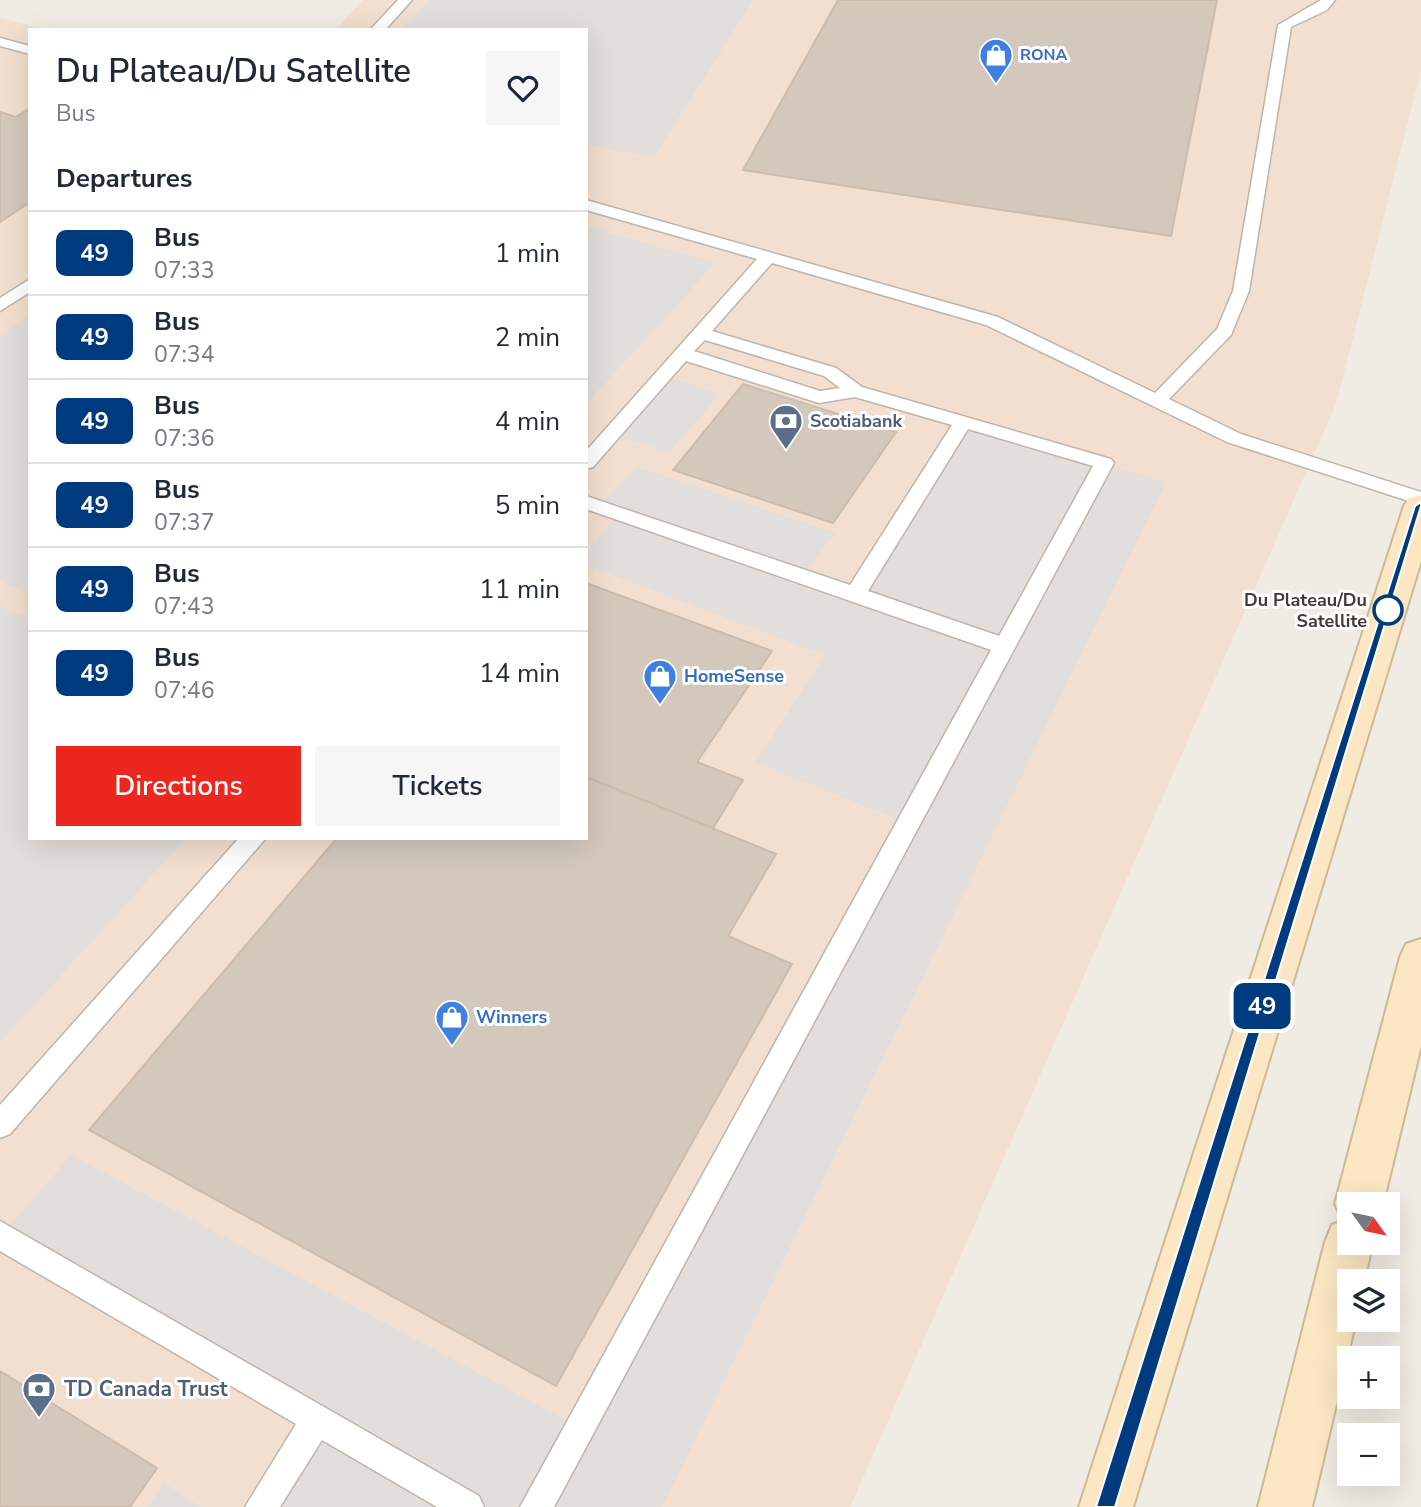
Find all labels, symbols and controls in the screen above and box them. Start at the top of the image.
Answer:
shop icon: RONA [977,36,1015,85]
place label: RONA [1020,44,1067,66]
text: Du Plateau/Du Satellite [56,49,411,94]
button: heart [486,51,560,125]
text: Bus [56,98,96,129]
text: Departures [56,161,192,196]
text: Bus [154,220,200,255]
text: 1 min [495,236,560,271]
text: 49 [80,237,109,269]
text: 07:33 [154,255,214,286]
text: Bus [154,304,200,339]
text: 2 min [495,320,560,355]
text: 49 [80,321,109,353]
text: 07:34 [154,339,214,370]
text: Bus [154,388,200,423]
bank icon: Scotiabank [767,402,805,451]
text: 4 min [495,404,560,439]
text: 49 [80,405,109,437]
place label: Scotiabank [810,409,902,433]
text: 07:36 [154,423,214,454]
text: Bus [154,472,200,507]
text: 5 min [495,488,560,523]
text: 49 [80,489,109,521]
text: 07:37 [154,507,214,538]
text: Bus [154,556,200,591]
text: 11 min [479,572,560,607]
text: 49 [80,573,109,605]
place label: Du Plateau/Du Satellite [1244,588,1367,633]
text: 07:43 [154,591,214,622]
marker: Du Plateau/Du Satellite [1373,595,1403,625]
text: Bus [154,640,200,675]
text: 14 min [479,656,560,691]
text: 49 [80,657,109,689]
shop icon: HomeSense [641,657,679,706]
place label: HomeSense [684,664,784,688]
text: 07:46 [154,675,214,706]
button: Directions [56,746,301,826]
button: Tickets [315,746,560,826]
line badge: 49 [1230,983,1294,1029]
text: 49 [1248,990,1276,1022]
shop icon: Winners [433,998,471,1047]
place label: Winners [476,1005,547,1029]
north arrow [1337,1192,1400,1255]
map controls [1337,1192,1400,1486]
button: layers [1337,1269,1400,1332]
button: + [1337,1346,1400,1409]
bank icon: TD Canada Trust [20,1370,58,1419]
place label: TD Canada Trust [64,1375,229,1403]
button: − [1337,1423,1400,1486]

